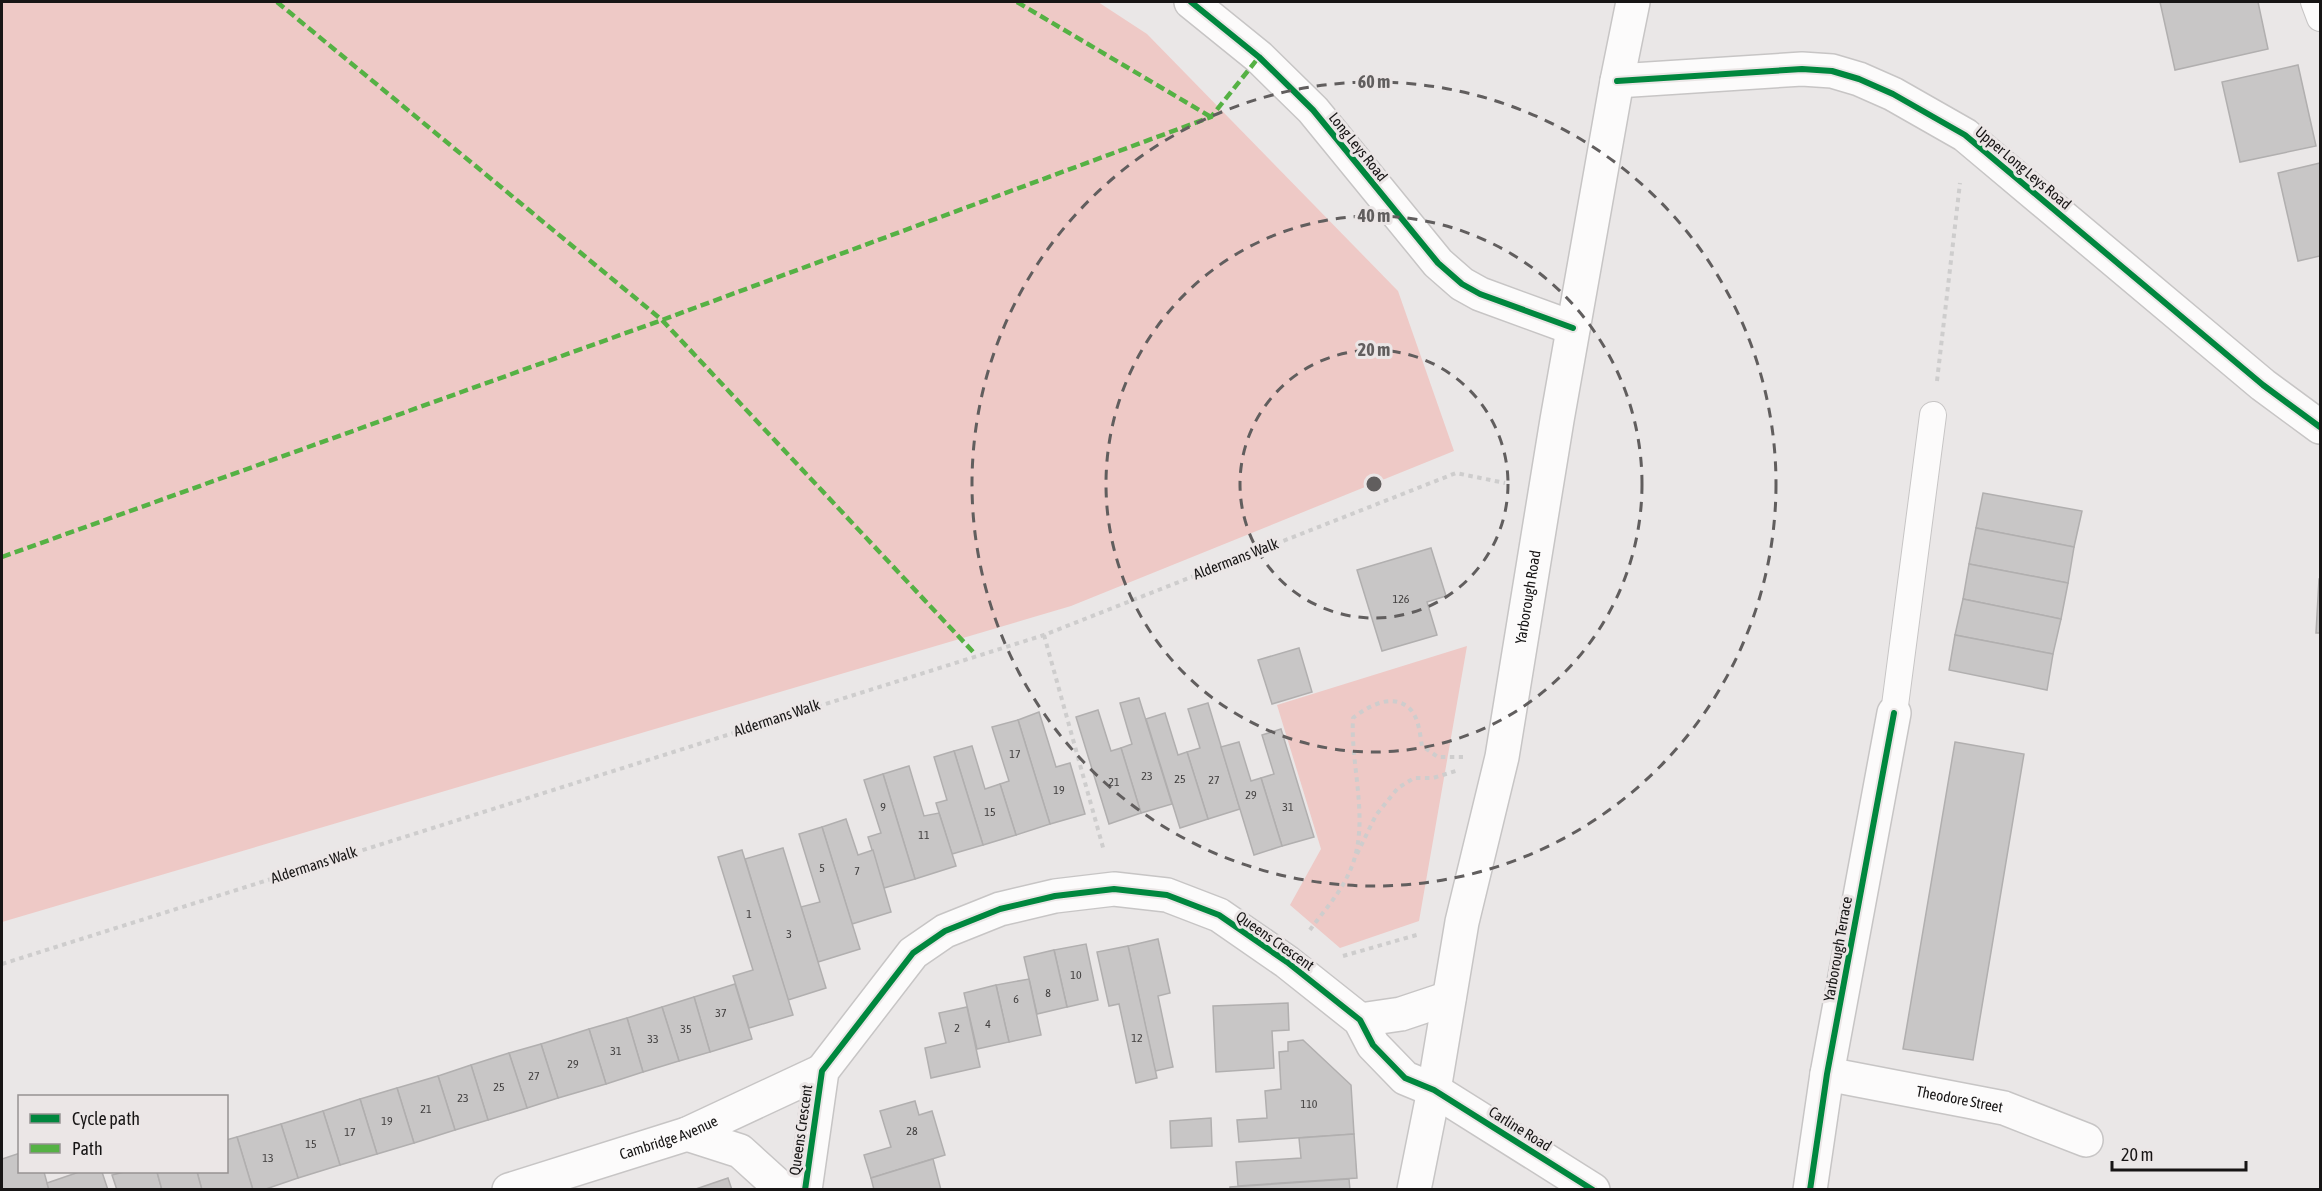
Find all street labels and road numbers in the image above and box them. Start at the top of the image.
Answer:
street label: Long Leys Road [1326,109,1391,184]
street label: Upper Long Leys Road [1972,123,2075,213]
street label: Aldermans Walk [1191,534,1281,583]
street label: Yarborough Road [1512,549,1544,645]
street label: Aldermans Walk [731,695,823,739]
street label: Aldermans Walk [268,842,360,886]
street label: Yarborough Terrace [1820,895,1855,1003]
street label: Queens Crescent [1233,907,1318,974]
street label: Theodore Street [1915,1082,2004,1116]
street label: Queens Crescent [786,1083,815,1176]
street label: Carline Road [1486,1103,1555,1154]
street label: Cambridge Avenue [617,1112,720,1163]

